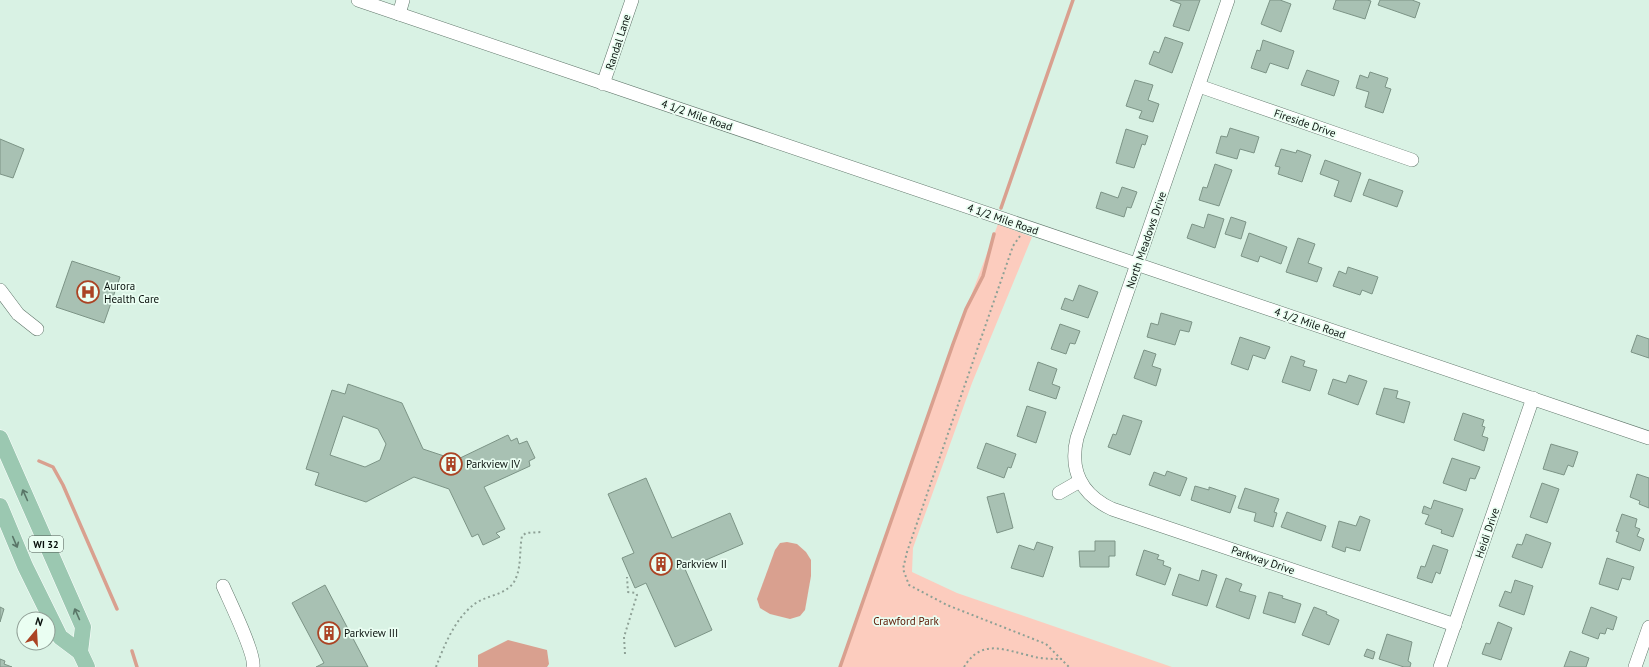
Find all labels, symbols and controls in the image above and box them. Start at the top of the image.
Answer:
street label: Randal Lane [602,12,634,72]
street label: 4 1/2 Mile Road [660,96,735,134]
street label: Fireside Drive [1272,106,1338,140]
street label: North Meadows Drive [1123,189,1169,290]
street label: 4 1/2 Mile Road [966,200,1041,238]
hospital icon: Aurora Health Care [75,279,101,305]
place label: Aurora Health Care [104,279,160,306]
street label: 4 1/2 Mile Road [1273,304,1348,342]
building icon: Parkview IV [438,451,464,477]
place label: Parkview IV [466,457,521,471]
one-way arrow [21,490,28,502]
street label: Heidi Drive [1472,506,1502,560]
one-way arrow [12,535,19,547]
road number: WI 32 [29,536,63,552]
street label: Parkway Drive [1229,543,1297,578]
building icon: Parkview II [648,551,674,577]
place label: Parkview II [676,557,727,571]
one-way arrow [73,609,80,621]
north arrow [16,611,56,651]
text: N [33,614,45,629]
park label: Crawford Park [873,614,939,628]
building icon: Parkview III [316,620,342,646]
place label: Parkview III [344,626,398,640]

